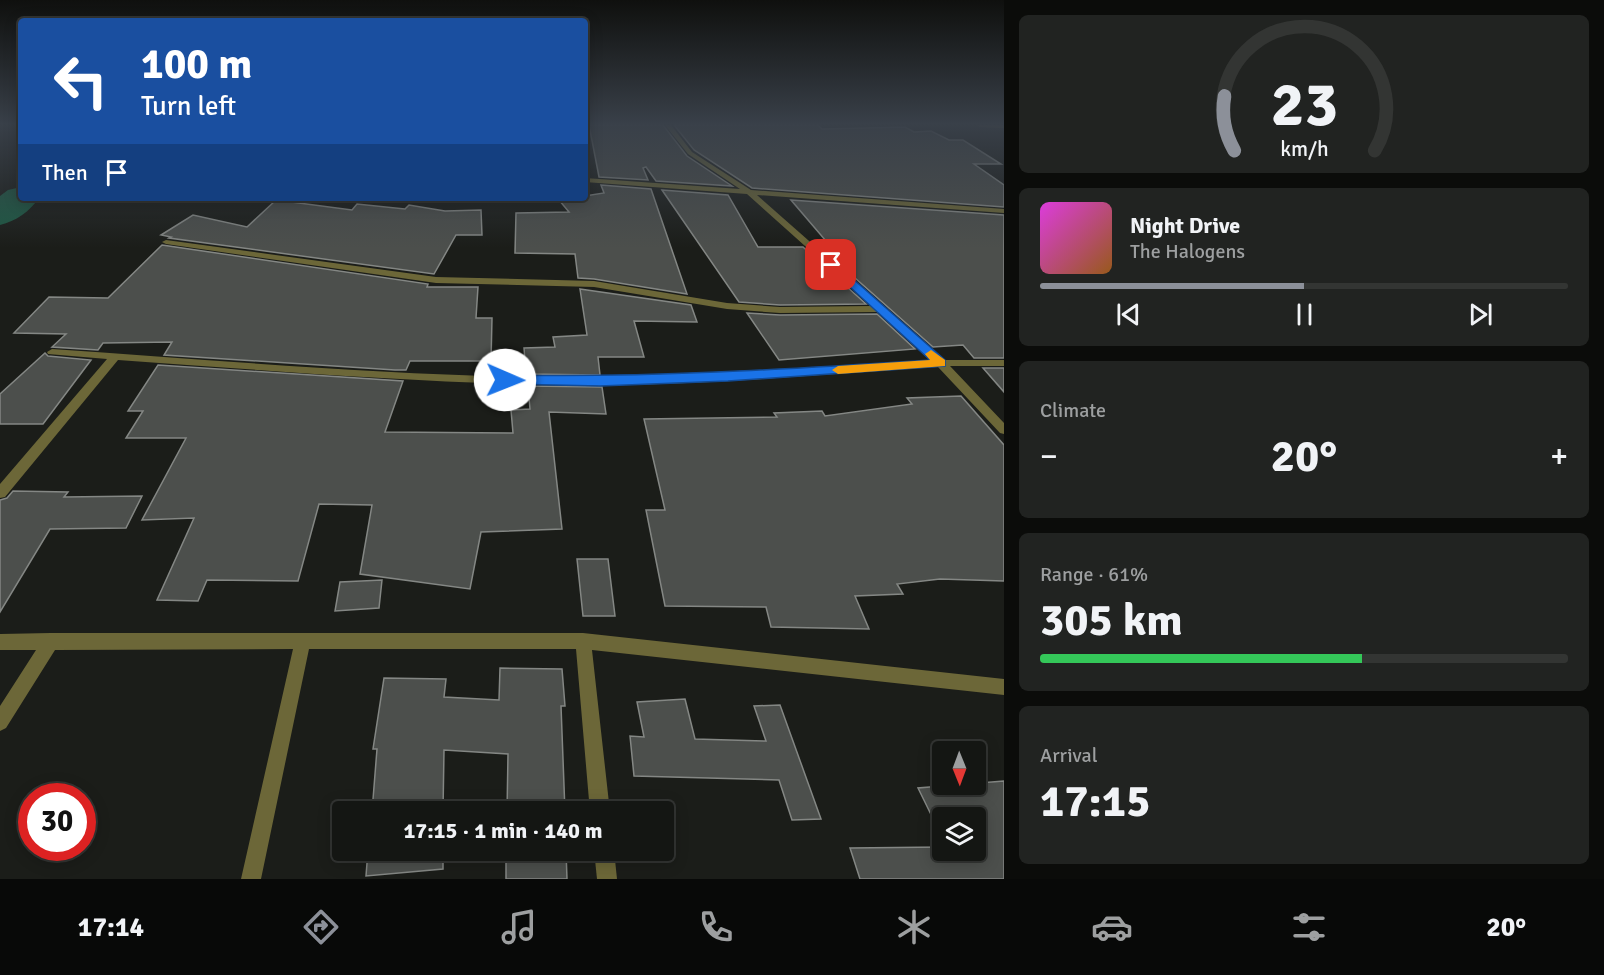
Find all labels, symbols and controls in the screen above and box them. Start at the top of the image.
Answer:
text: 100 m [141,39,252,90]
icon: left [42,42,120,120]
text: 23 [1270,66,1338,143]
text: Turn left [141,90,236,123]
text: km/h [1280,136,1328,162]
icon: arrive [100,156,133,189]
text: Then [42,159,88,186]
text: Night Drive [1130,212,1240,239]
pin [805,239,856,290]
text: The Halogens [1130,239,1245,264]
icon: arrive [814,248,847,281]
icon: previous [1112,298,1145,331]
icon: pause [1288,298,1321,331]
icon: next [1464,298,1497,331]
position arrow [473,348,537,412]
text: Climate [1040,398,1106,423]
text: 20° [1271,429,1337,484]
text: − [1040,436,1058,477]
text: + [1550,436,1568,477]
text: Range · 61% [1040,562,1148,587]
text: 305 km [1040,593,1183,648]
north arrow [932,741,986,795]
map controls [932,741,986,861]
text: Arrival [1040,743,1098,768]
text: 17:15 [1040,774,1150,829]
speed limit sign: 30 [18,783,96,861]
button: layers [932,807,986,861]
text: 17:15 · 1 min · 140 m [403,817,603,844]
icon: directions [300,906,342,948]
icon: music [498,906,540,948]
icon: phone [695,906,737,948]
icon: climate [893,906,935,948]
icon: car [1091,906,1133,948]
icon: filters [1288,906,1330,948]
text: 17:14 [78,911,144,944]
text: 20° [1486,911,1526,944]

